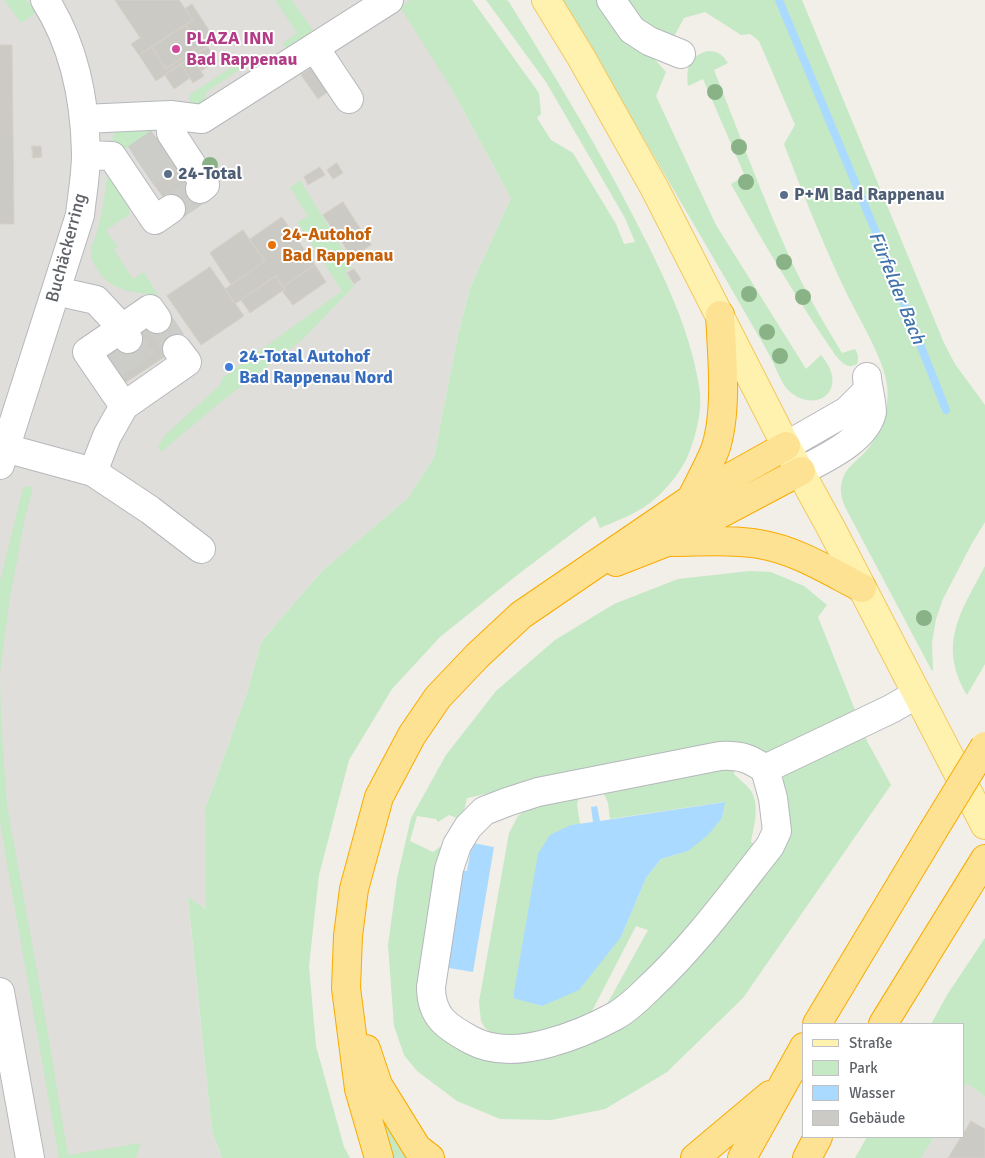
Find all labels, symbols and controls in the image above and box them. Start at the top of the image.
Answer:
place label: PLAZA INN Bad Rappenau [186,28,297,70]
marker: PLAZA INN Bad Rappenau [170,43,182,55]
place label: 24-Total [178,163,242,185]
marker: 24-Total [162,168,174,180]
place label: P+M Bad Rappenau [794,184,945,206]
marker: P+M Bad Rappenau [778,189,790,201]
street label: Buchäckerring [42,191,92,305]
place label: 24-Autohof Bad Rappenau [282,224,393,266]
water label: Fürfelder Bach [863,228,929,348]
marker: 24-Autohof Bad Rappenau [266,239,278,251]
place label: 24-Total Autohof Bad Rappenau Nord [239,346,393,388]
marker: 24-Total Autohof Bad Rappenau Nord [223,361,235,373]
legend [802,1023,965,1138]
text: Straße [849,1034,893,1052]
text: Park [849,1059,878,1077]
text: Wasser [849,1084,895,1102]
text: Gebäude [849,1109,905,1127]

